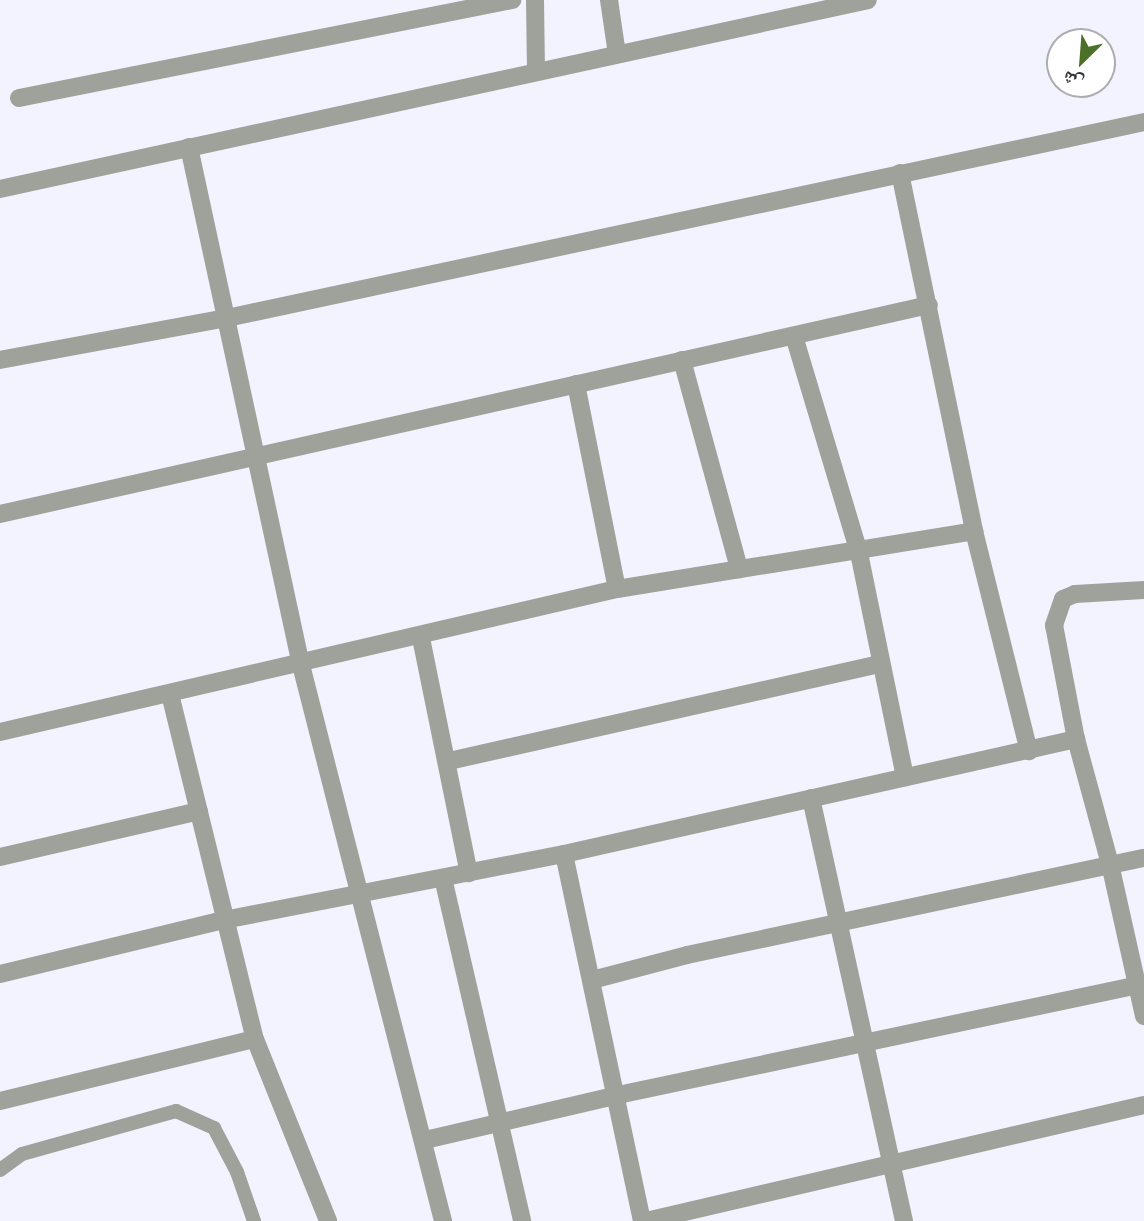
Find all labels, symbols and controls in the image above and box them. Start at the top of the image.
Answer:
north arrow [1046,28,1116,98]
text: ش [1059,66,1087,95]

